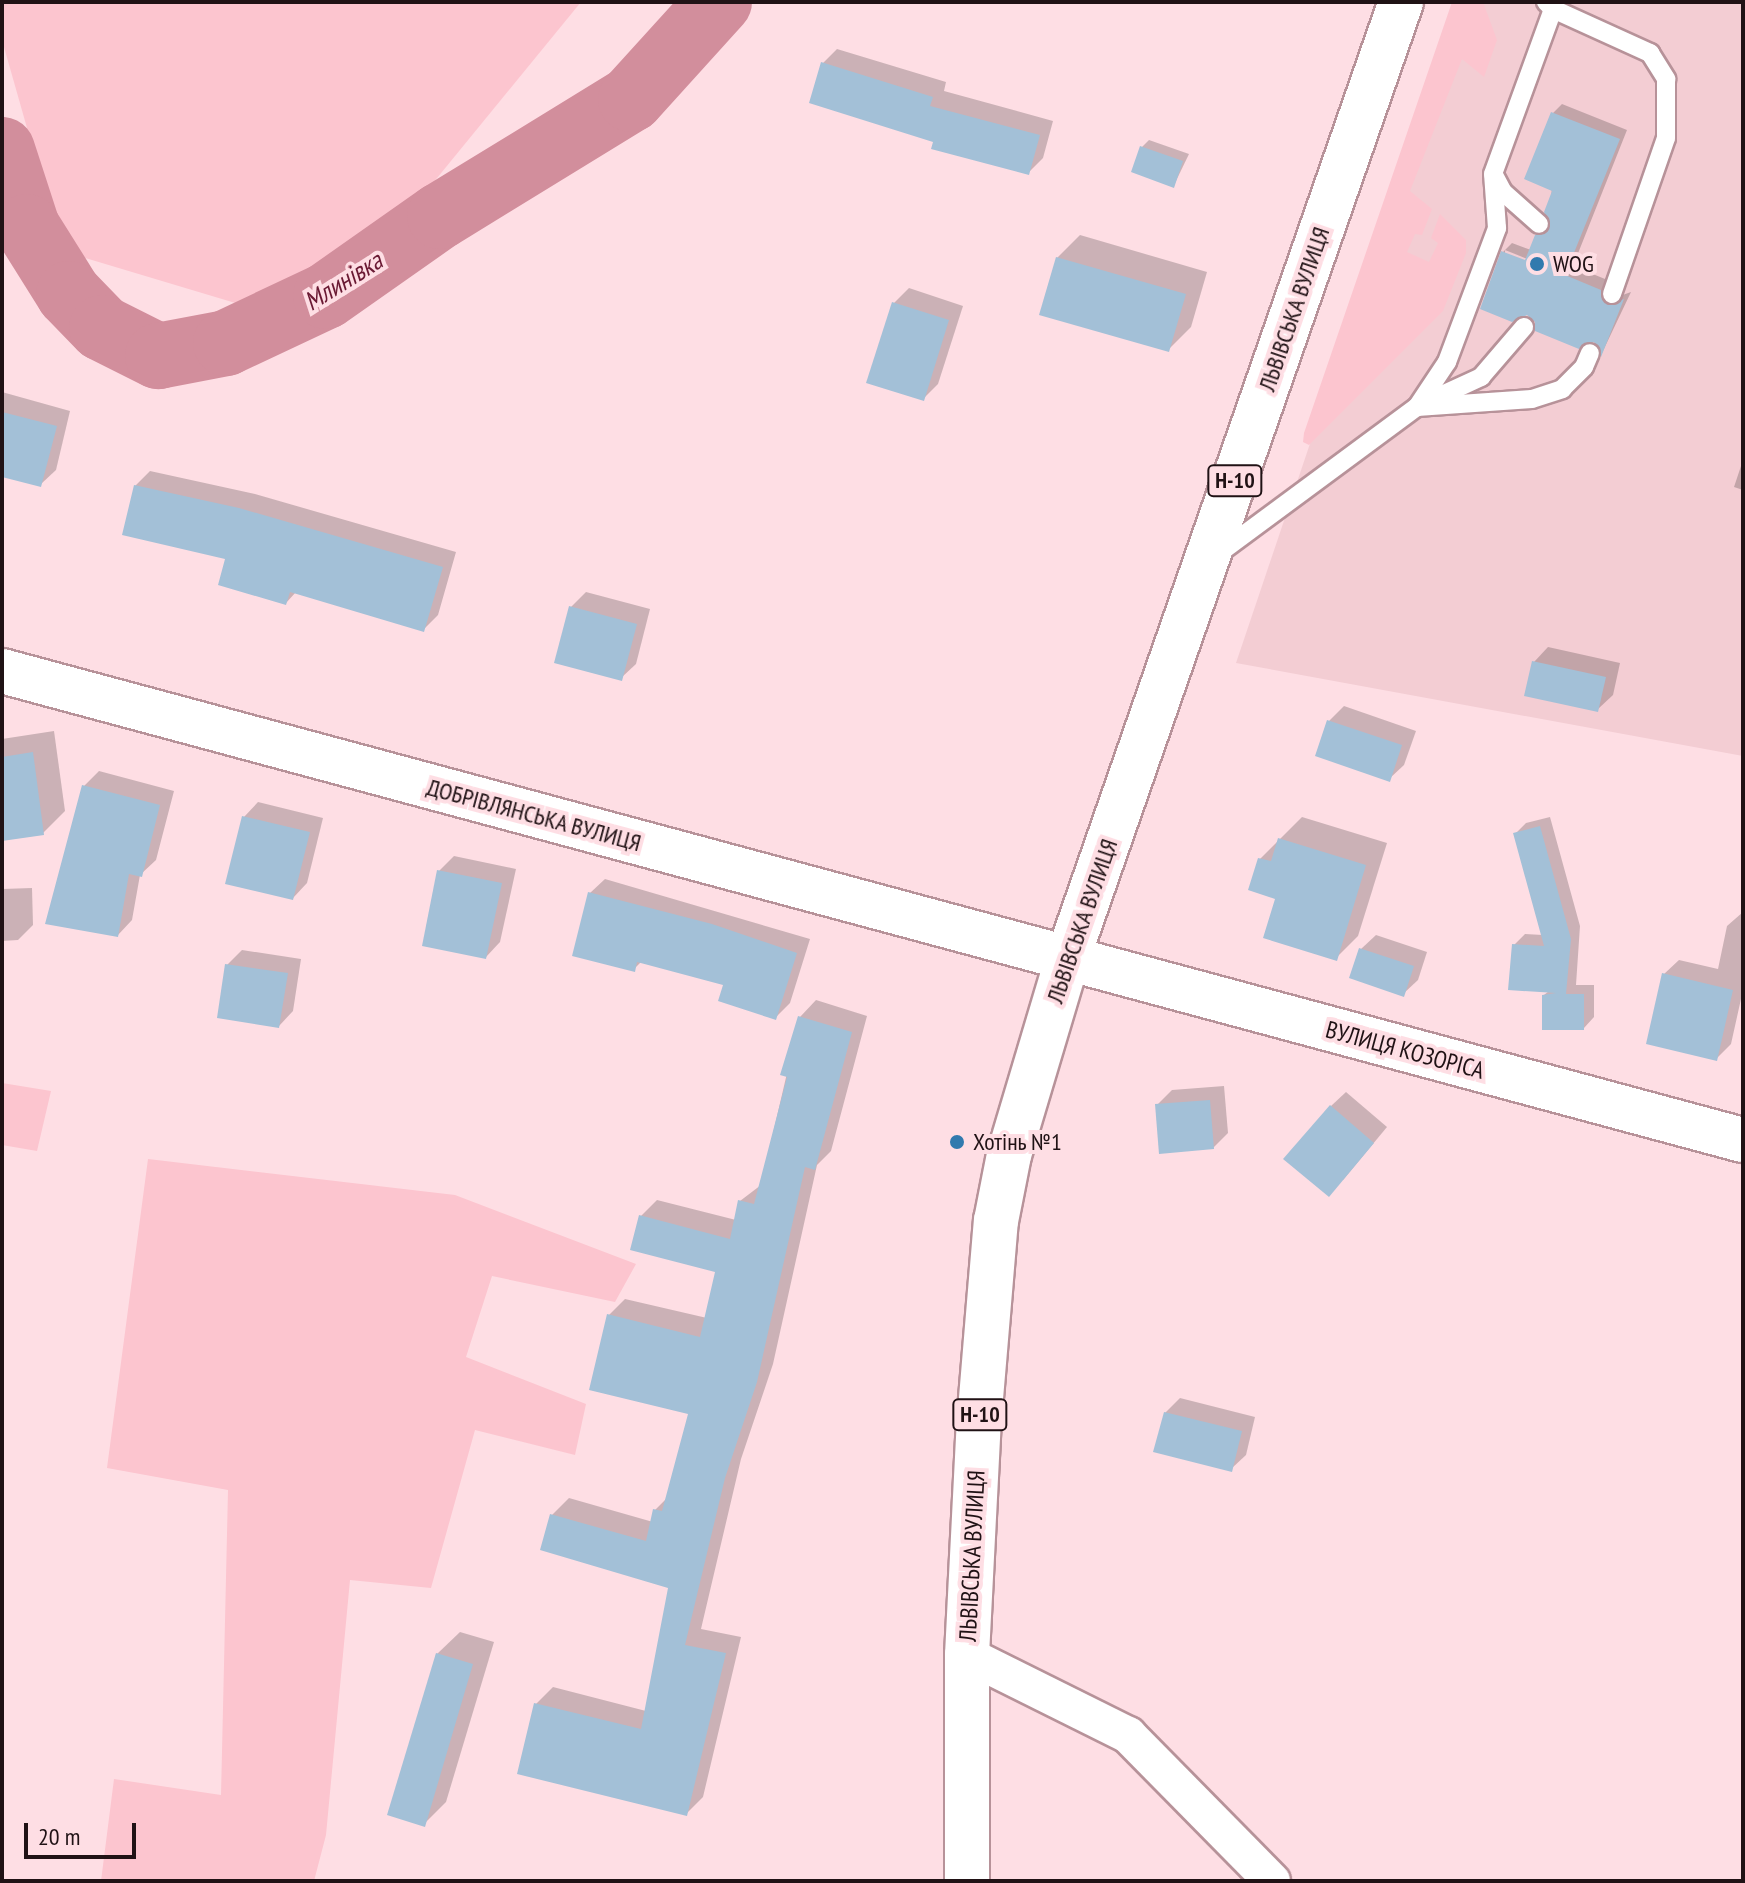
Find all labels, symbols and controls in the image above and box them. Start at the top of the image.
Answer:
street label: ЛЬВІВСЬКА ВУЛИЦЯ [1252,223,1336,395]
water label: Млинівка [298,245,388,317]
place label: WOG [1553,250,1594,278]
marker: WOG [1528,255,1546,273]
road number: Н-10 [1207,463,1263,499]
street label: ДОБРІВЛЯНСЬКА ВУЛИЦЯ [423,772,645,858]
street label: ЛЬВІВСЬКА ВУЛИЦЯ [1040,835,1124,1007]
street label: ВУЛИЦЯ КОЗОРІСА [1323,1015,1487,1085]
place label: Хотінь №1 [973,1128,1062,1156]
marker: Хотінь №1 [948,1133,966,1151]
road number: Н-10 [952,1397,1008,1433]
street label: ЛЬВІВСЬКА ВУЛИЦЯ [953,1469,991,1643]
scale bar [28,1807,140,1857]
text: 20 m [38,1821,80,1852]

